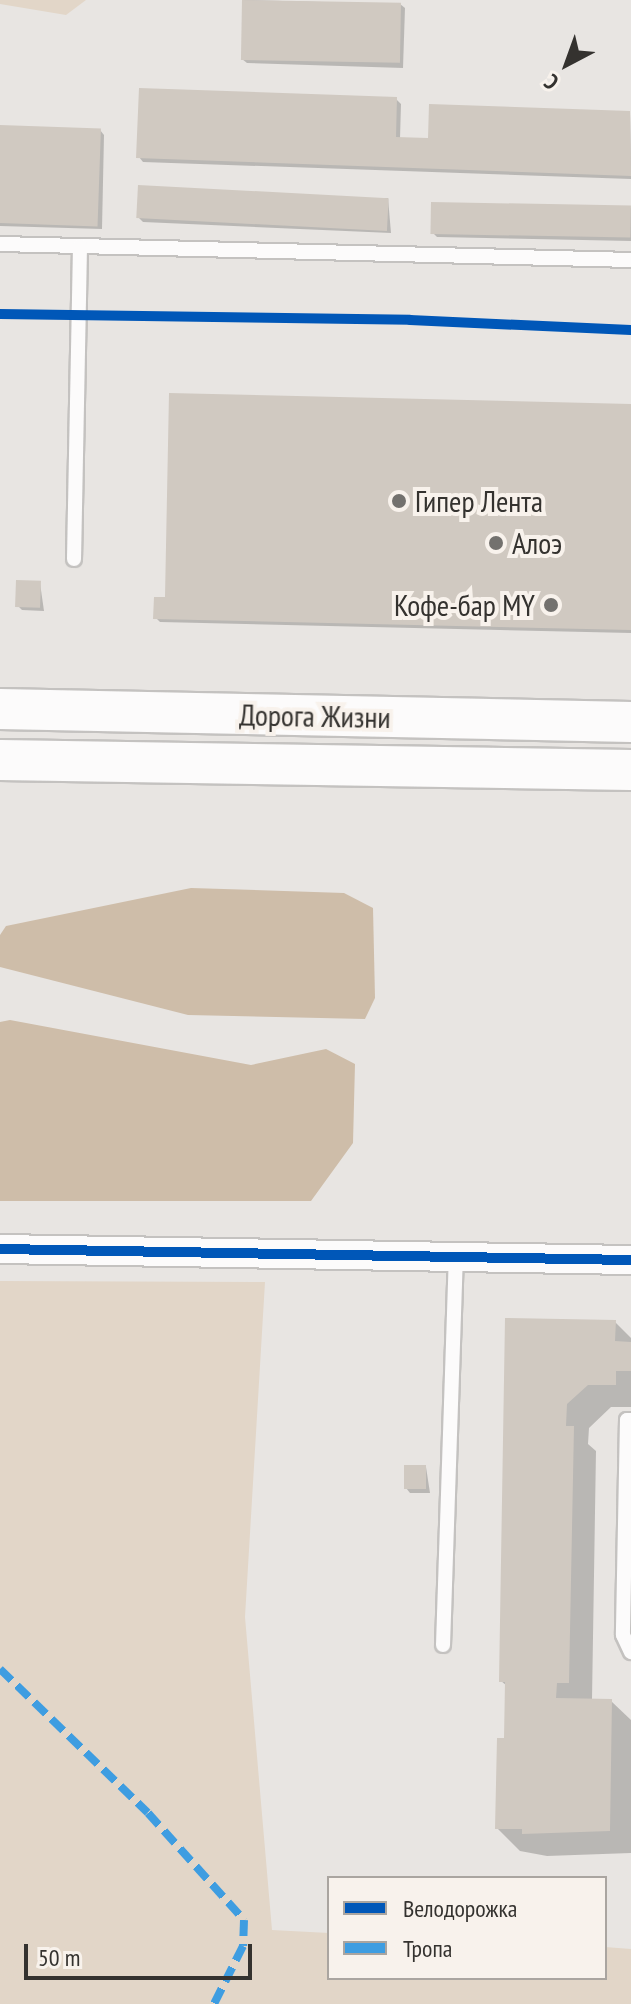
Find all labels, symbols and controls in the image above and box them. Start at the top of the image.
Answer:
north arrow [527,24,607,104]
text: С [538,68,564,96]
place label: Гипер Лента [415,483,543,519]
marker: Гипер Лента [390,492,408,510]
place label: Алоэ [512,525,562,561]
marker: Алоэ [487,534,505,552]
place label: Кофе-бар MY [394,587,535,623]
marker: Кофе-бар MY [542,596,560,614]
street label: Дорога Жизни [239,697,391,735]
legend [327,1876,607,1980]
text: Велодорожка [403,1893,517,1924]
scale bar [28,1928,256,1978]
text: Тропа [403,1933,452,1964]
text: 50 m [38,1942,80,1973]

